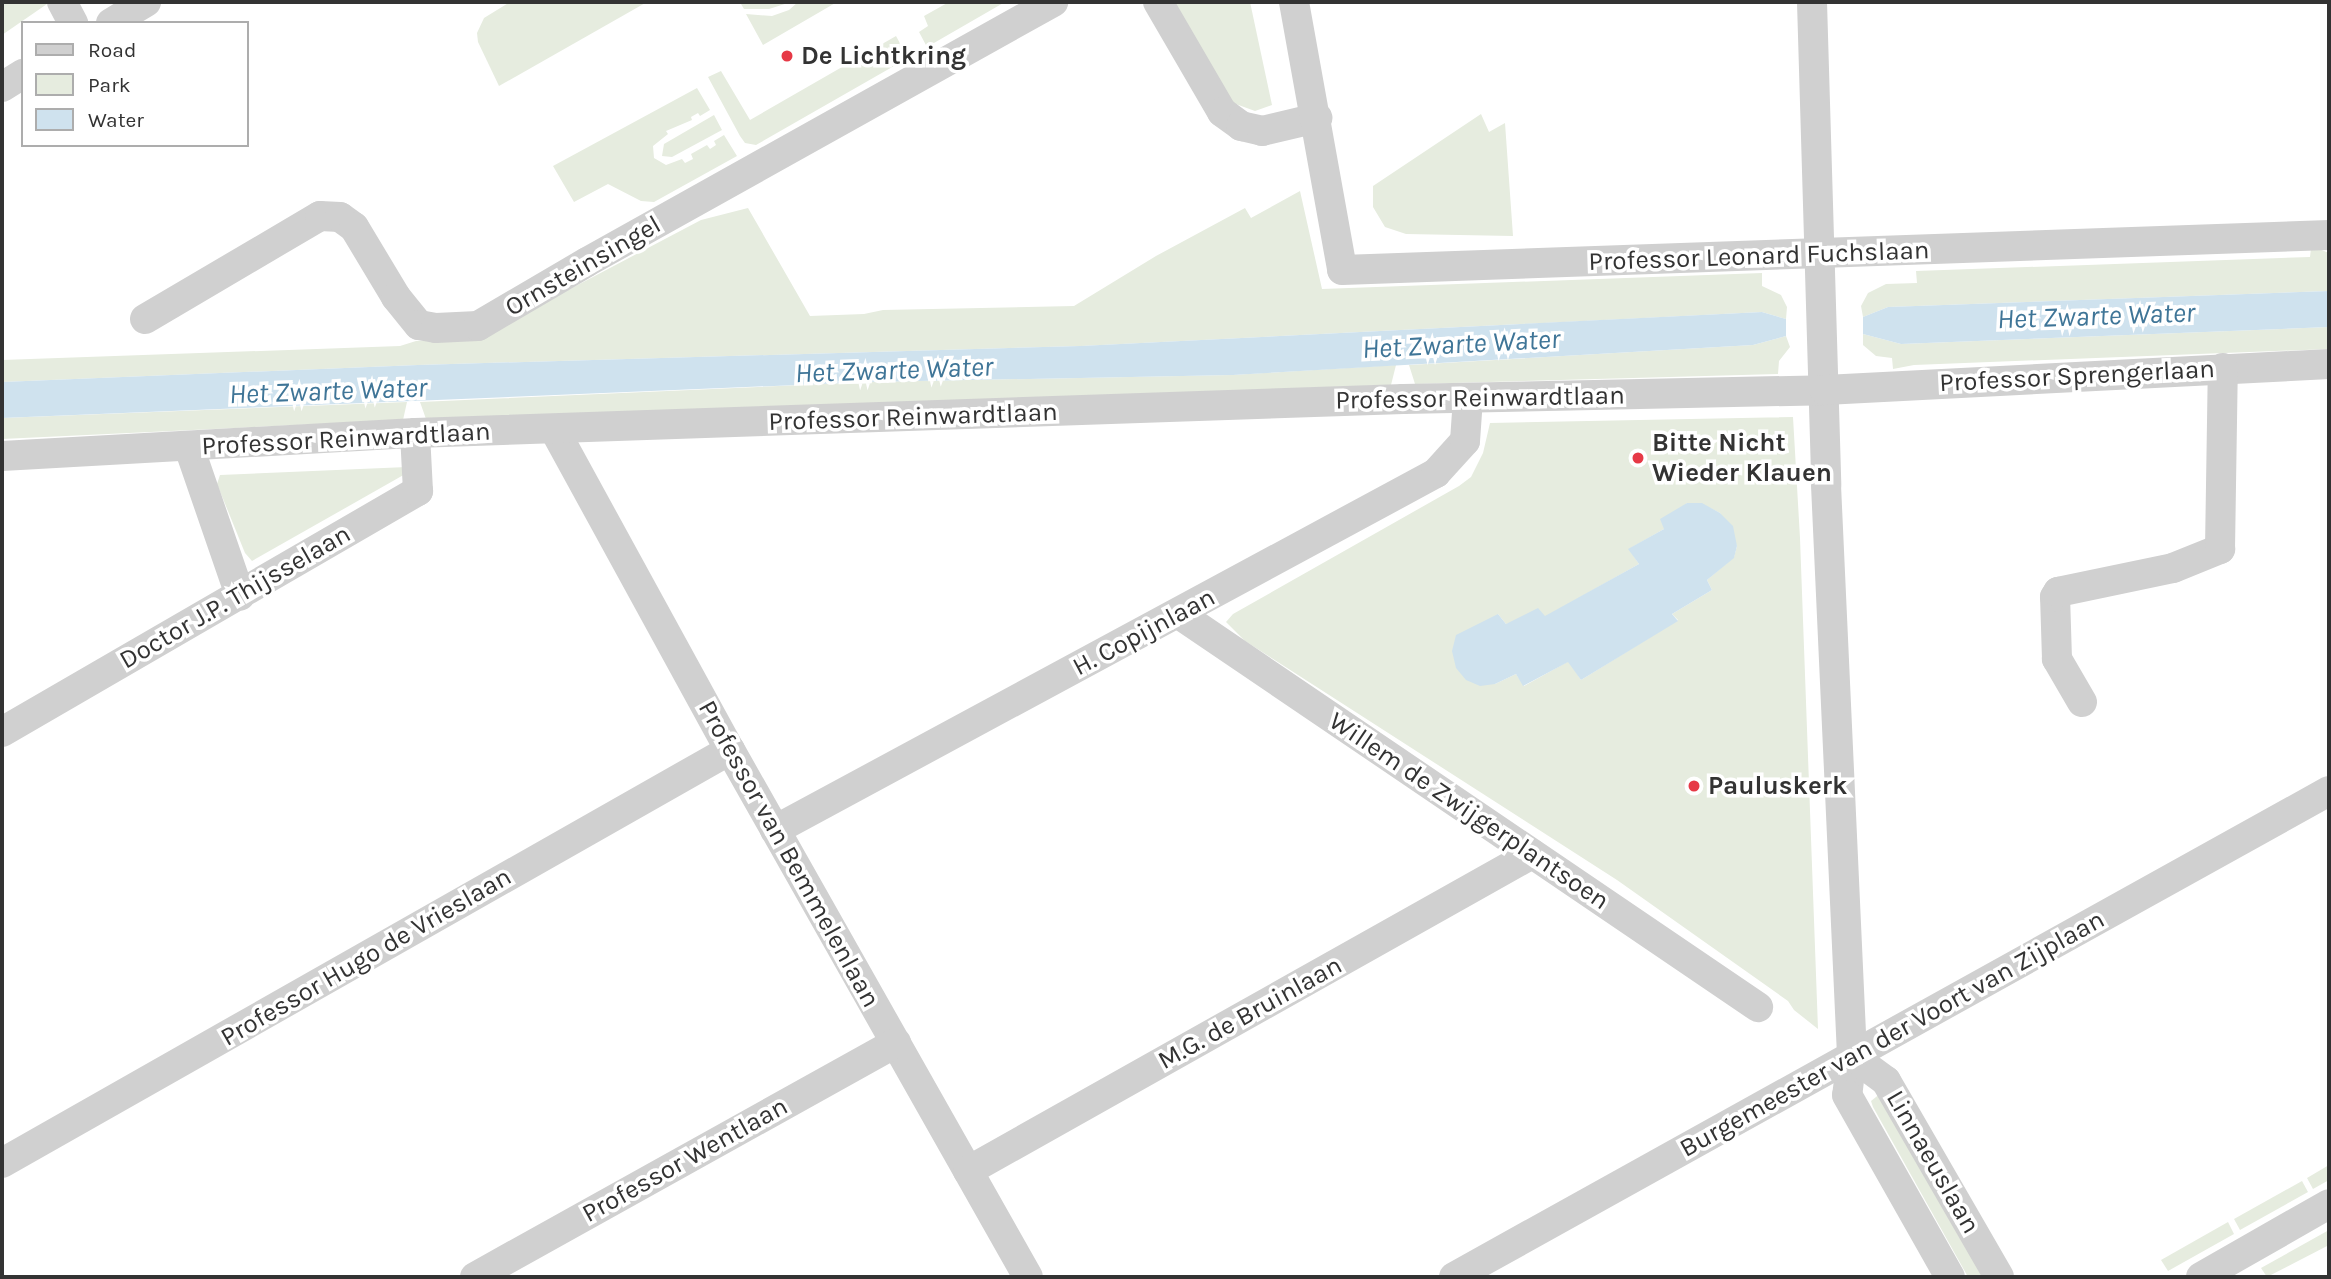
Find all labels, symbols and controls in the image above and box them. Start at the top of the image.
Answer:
legend [21,21,248,147]
text: Road [88,38,136,62]
place label: De Lichtkring [801,40,966,72]
marker: De Lichtkring [779,48,795,64]
text: Park [88,73,131,97]
text: Water [88,108,144,132]
street label: Ornsteinsingel [500,209,666,323]
street label: Professor Leonard Fuchslaan [1588,234,1930,278]
water label: Het Zwarte Water [1996,296,2196,336]
water label: Het Zwarte Water [1361,322,1561,366]
water label: Het Zwarte Water [794,350,994,390]
street label: Professor Sprengerlaan [1939,353,2215,399]
water label: Het Zwarte Water [228,371,428,411]
street label: Professor Reinwardtlaan [1335,380,1625,416]
street label: Professor Reinwardtlaan [768,396,1058,438]
street label: Professor Reinwardtlaan [201,416,491,462]
place label: Bitte Nicht Wieder Klauen [1652,427,1832,488]
marker: Bitte Nicht Wieder Klauen [1630,450,1646,466]
street label: Doctor J.P. Thijsselaan [114,518,356,676]
street label: H. Copijnlaan [1067,581,1221,683]
street label: Professor van Bemmelenlaan [691,695,887,1013]
street label: Willem de Zwijgerplantsoen [1323,706,1615,916]
place label: Pauluskerk [1708,770,1847,802]
marker: Pauluskerk [1686,778,1702,794]
street label: Professor Hugo de Vrieslaan [215,861,517,1053]
street label: Burgemeester van der Voort van Zijplaan [1674,904,2110,1164]
street label: M.G. de Bruinlaan [1153,950,1347,1076]
street label: Linnaeuslaan [1880,1085,1986,1239]
street label: Professor Wentlaan [577,1091,793,1229]

